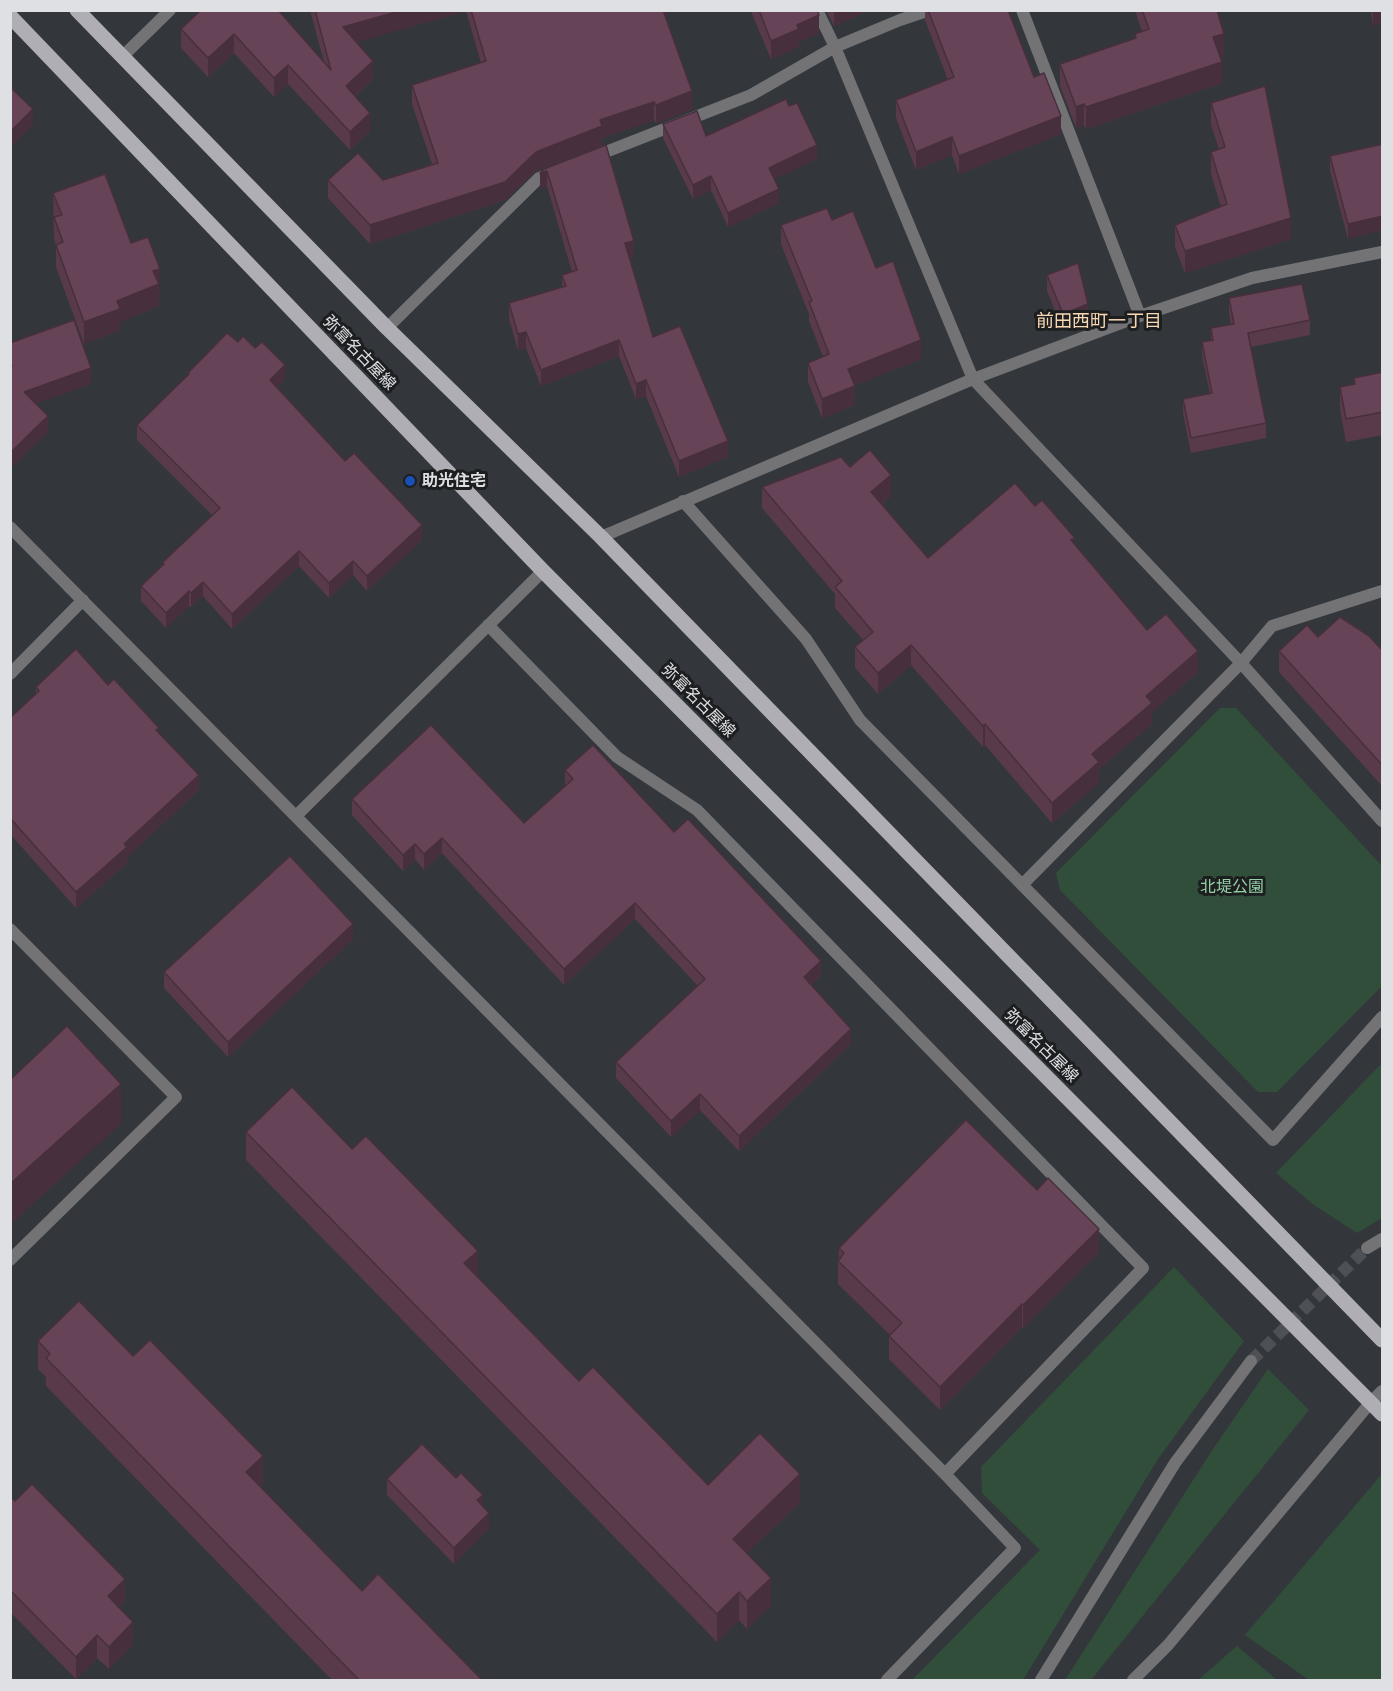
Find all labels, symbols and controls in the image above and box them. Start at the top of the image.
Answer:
district label: 前田西町一丁目 [1036,311,1162,333]
street label: 弥富名古屋線 [319,312,399,394]
place label: 助光住宅 [422,471,486,491]
marker: 助光住宅 [403,474,417,488]
street label: 弥富名古屋線 [657,660,739,742]
park label: 北堤公園 [1200,877,1264,897]
street label: 弥富名古屋線 [1000,1005,1082,1087]

